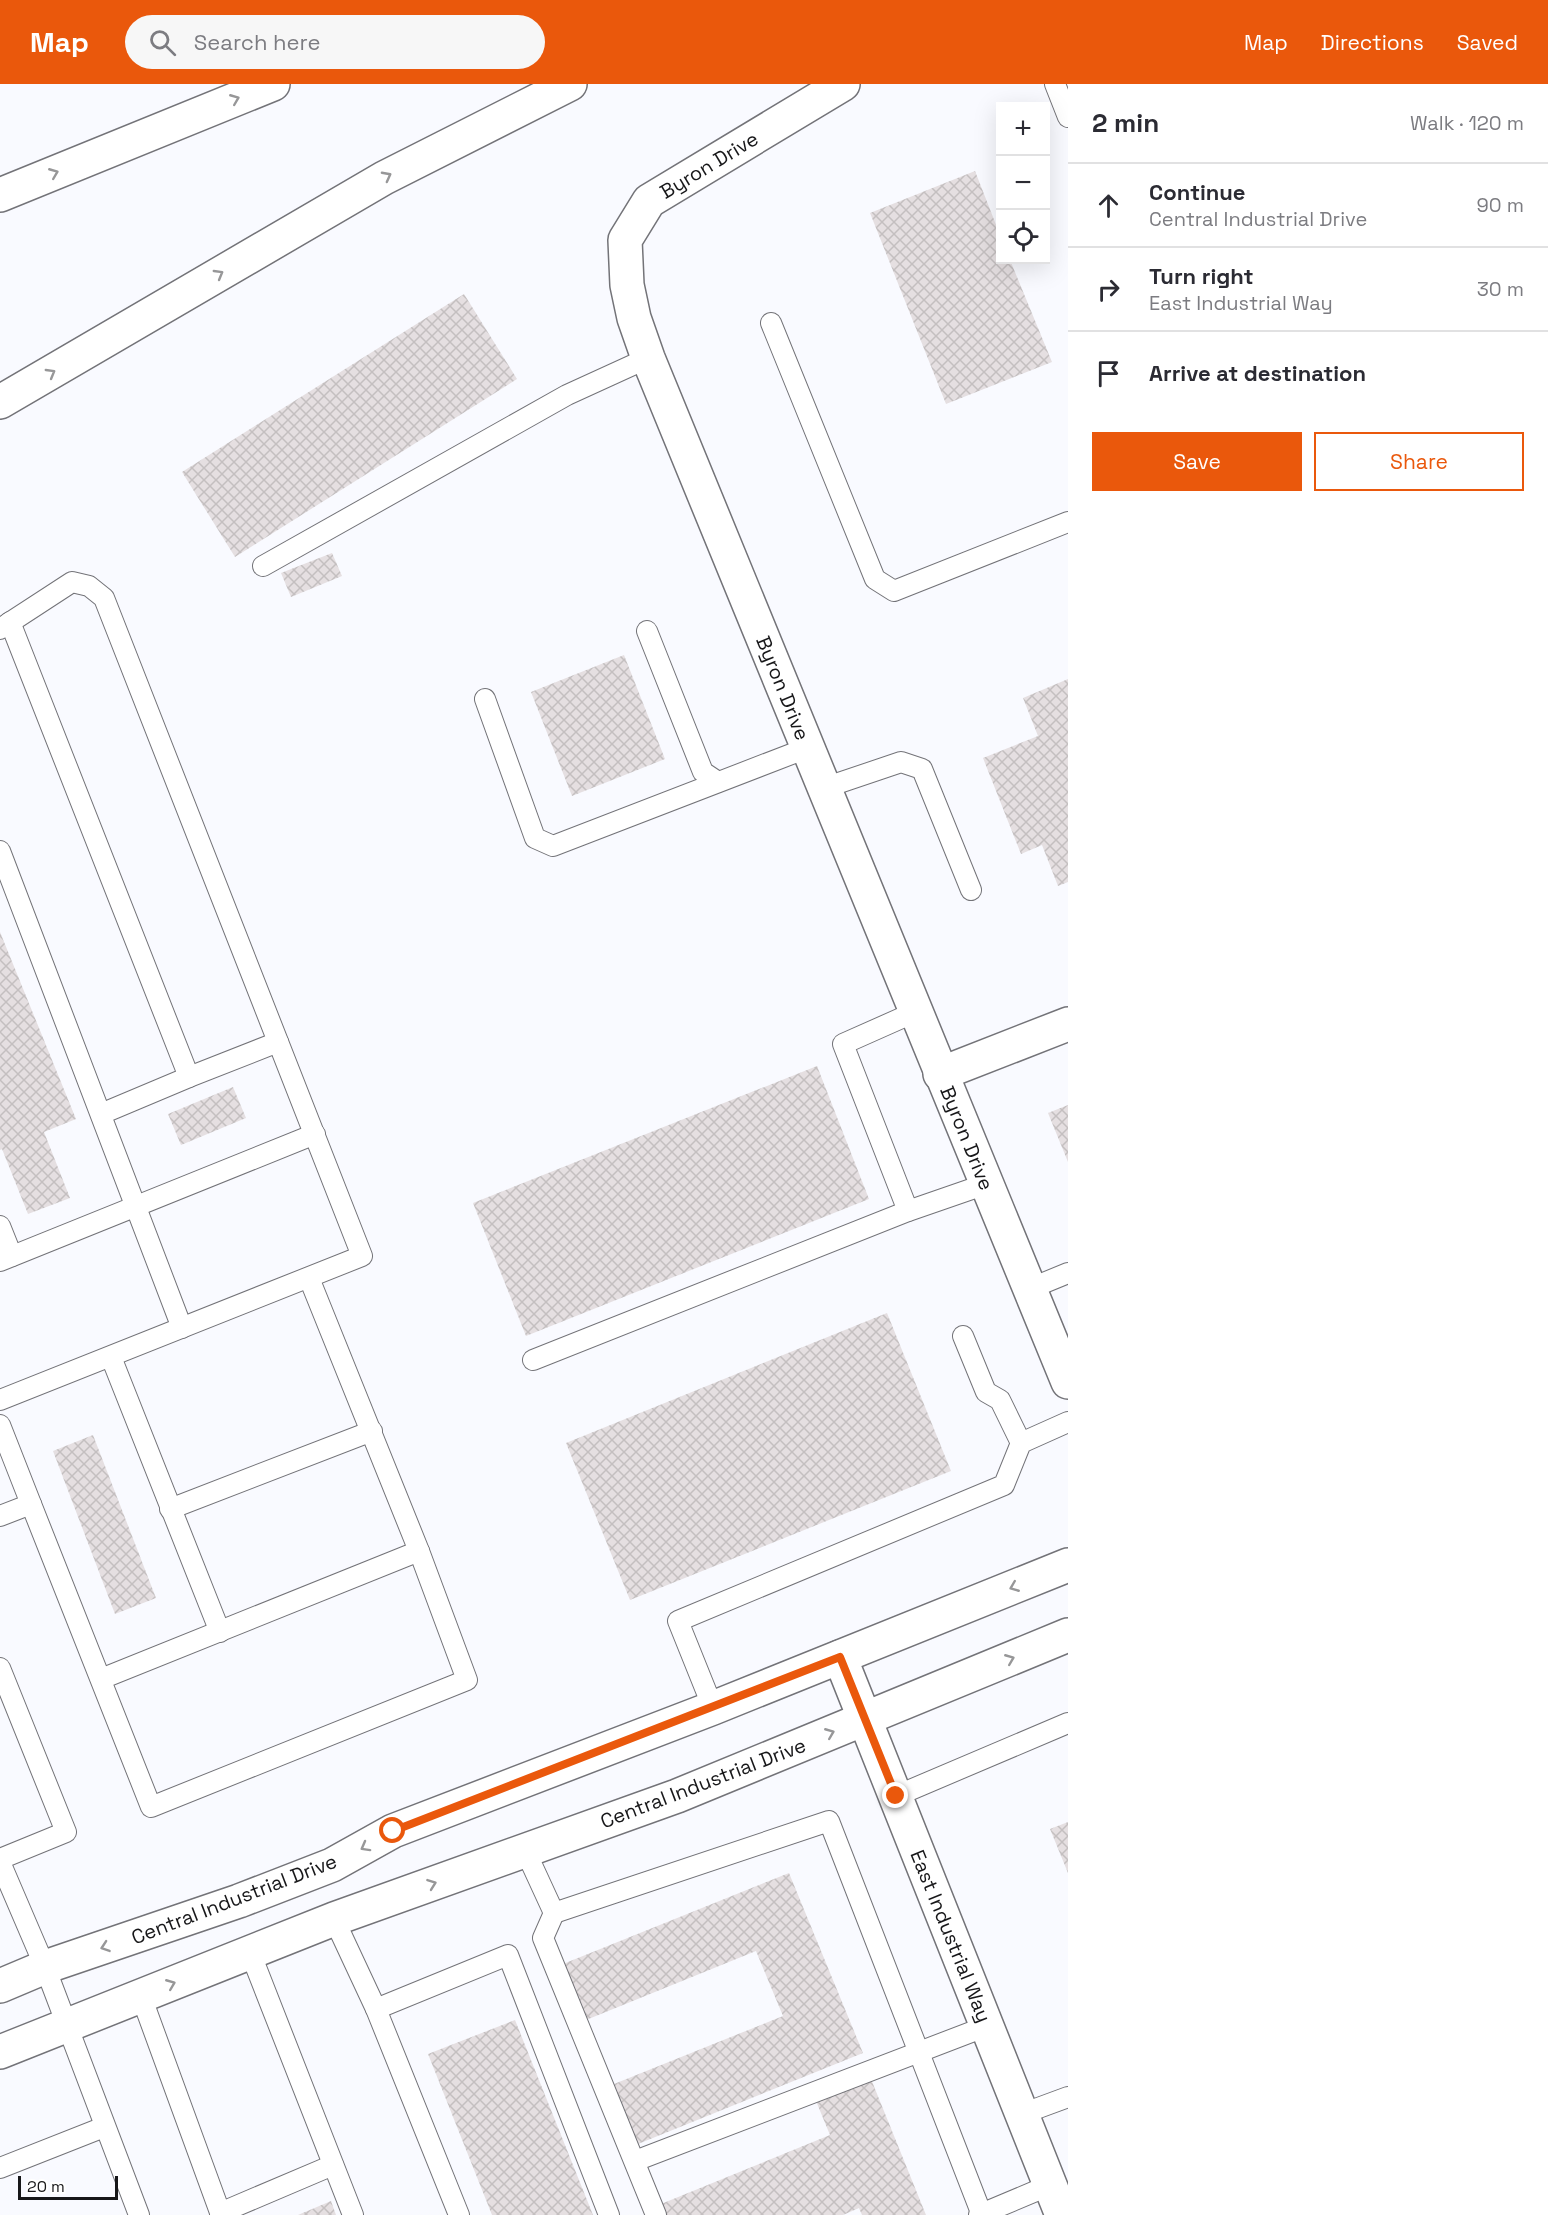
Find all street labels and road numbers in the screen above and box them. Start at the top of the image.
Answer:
street label: Byron Drive [655,125,763,205]
street label: Byron Drive [750,632,816,744]
street label: Byron Drive [934,1082,1000,1194]
street label: Central Industrial Drive [596,1732,810,1834]
street label: East Industrial Way [905,1846,997,2026]
street label: Central Industrial Drive [127,1848,341,1950]

